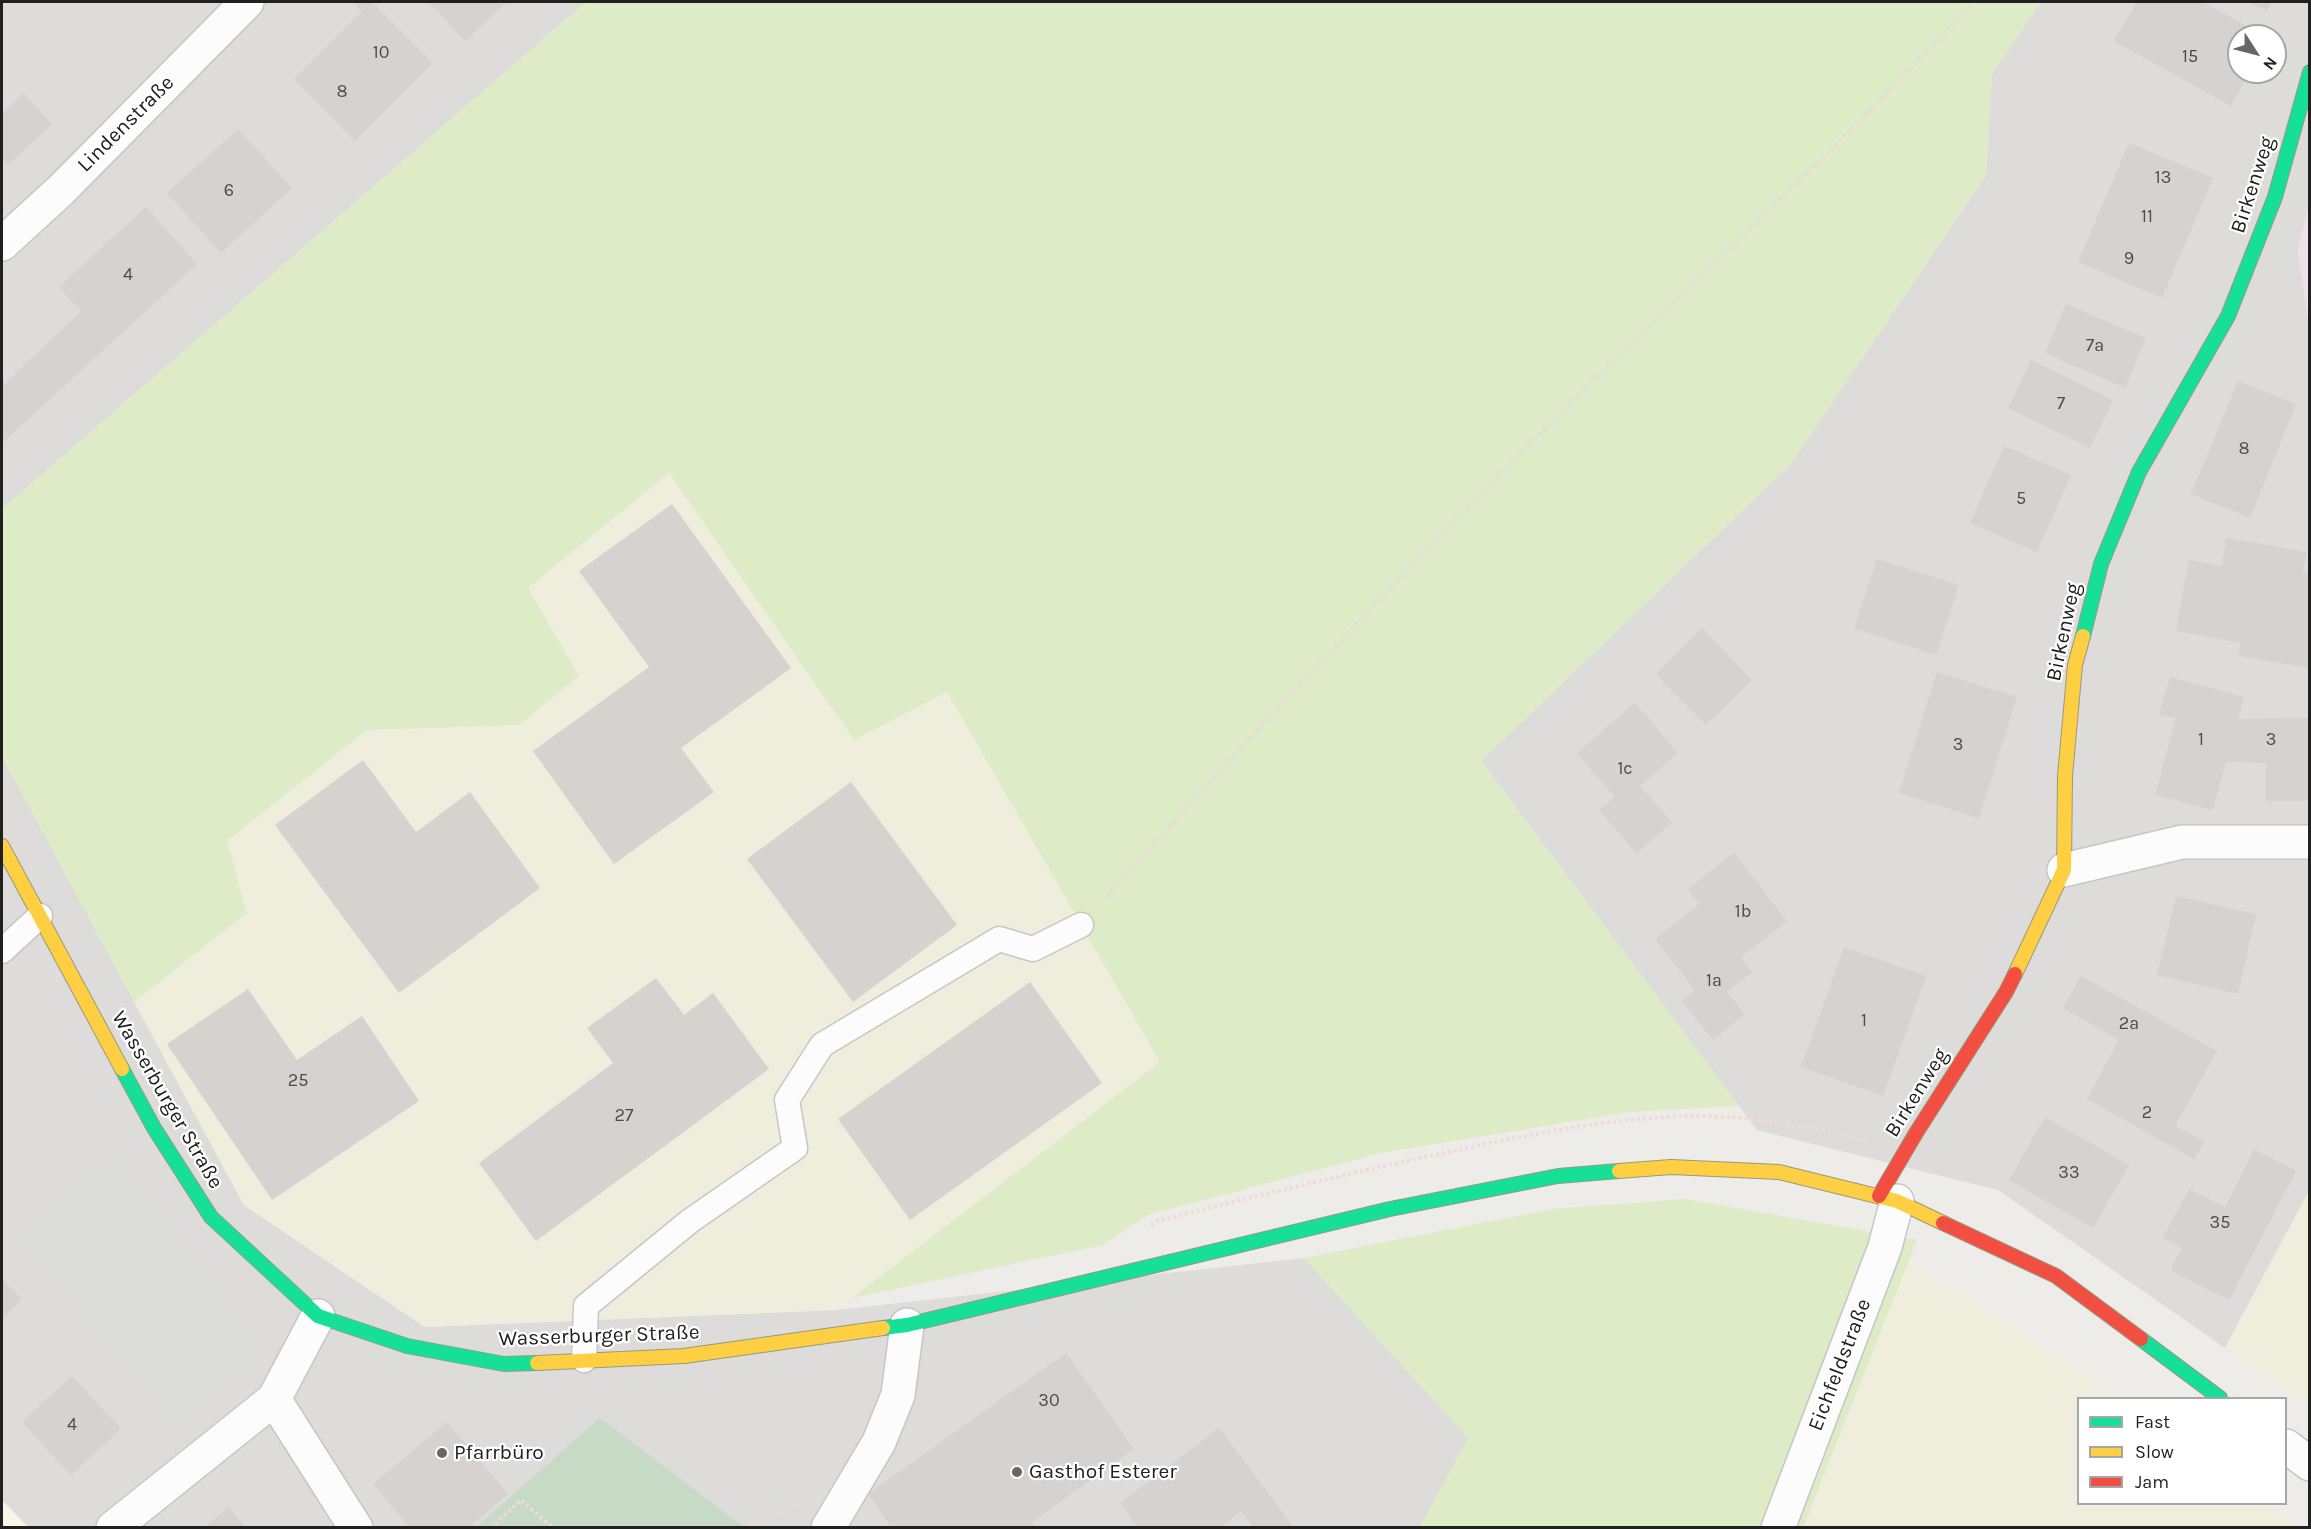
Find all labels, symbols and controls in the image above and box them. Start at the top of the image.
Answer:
north arrow [2227,24,2287,84]
house number: 10 [373,42,389,64]
house number: 15 [2182,46,2198,68]
text: N [2259,53,2281,74]
street label: Lindenstraße [72,70,180,178]
house number: 8 [336,81,348,103]
street label: Birkenweg [2226,134,2280,236]
house number: 13 [2155,167,2171,189]
house number: 6 [224,180,234,202]
house number: 11 [2141,206,2153,228]
house number: 9 [2124,248,2134,270]
house number: 4 [123,264,133,286]
house number: 7a [2086,335,2104,357]
house number: 7 [2057,393,2065,415]
house number: 8 [2238,438,2250,460]
house number: 5 [2016,488,2026,510]
street label: Birkenweg [2041,580,2087,684]
house number: 1 [2198,729,2204,751]
house number: 3 [2266,729,2276,751]
house number: 3 [1953,734,1963,756]
house number: 1c [1617,758,1633,780]
house number: 1b [1735,901,1751,923]
house number: 1a [1706,970,1722,992]
street label: Wasserburger Straße [106,1007,228,1193]
house number: 1 [1861,1010,1867,1032]
house number: 2a [2119,1013,2139,1035]
street label: Birkenweg [1880,1044,1954,1142]
house number: 25 [288,1070,308,1092]
house number: 2 [2142,1102,2152,1124]
house number: 27 [615,1105,633,1127]
house number: 33 [2058,1162,2080,1184]
house number: 35 [2210,1212,2230,1234]
street label: Eichfeldstraße [1803,1295,1877,1435]
street label: Wasserburger Straße [498,1320,700,1352]
house number: 30 [1038,1390,1060,1412]
legend [2077,1397,2287,1505]
text: Fast [2135,1411,2170,1433]
house number: 4 [67,1414,77,1436]
place label: Pfarrbüro [454,1440,544,1466]
text: Slow [2135,1441,2174,1463]
marker: Pfarrbüro [435,1446,449,1460]
place label: Gasthof Esterer [1029,1459,1177,1485]
marker: Gasthof Esterer [1010,1465,1024,1479]
text: Jam [2135,1471,2169,1493]

